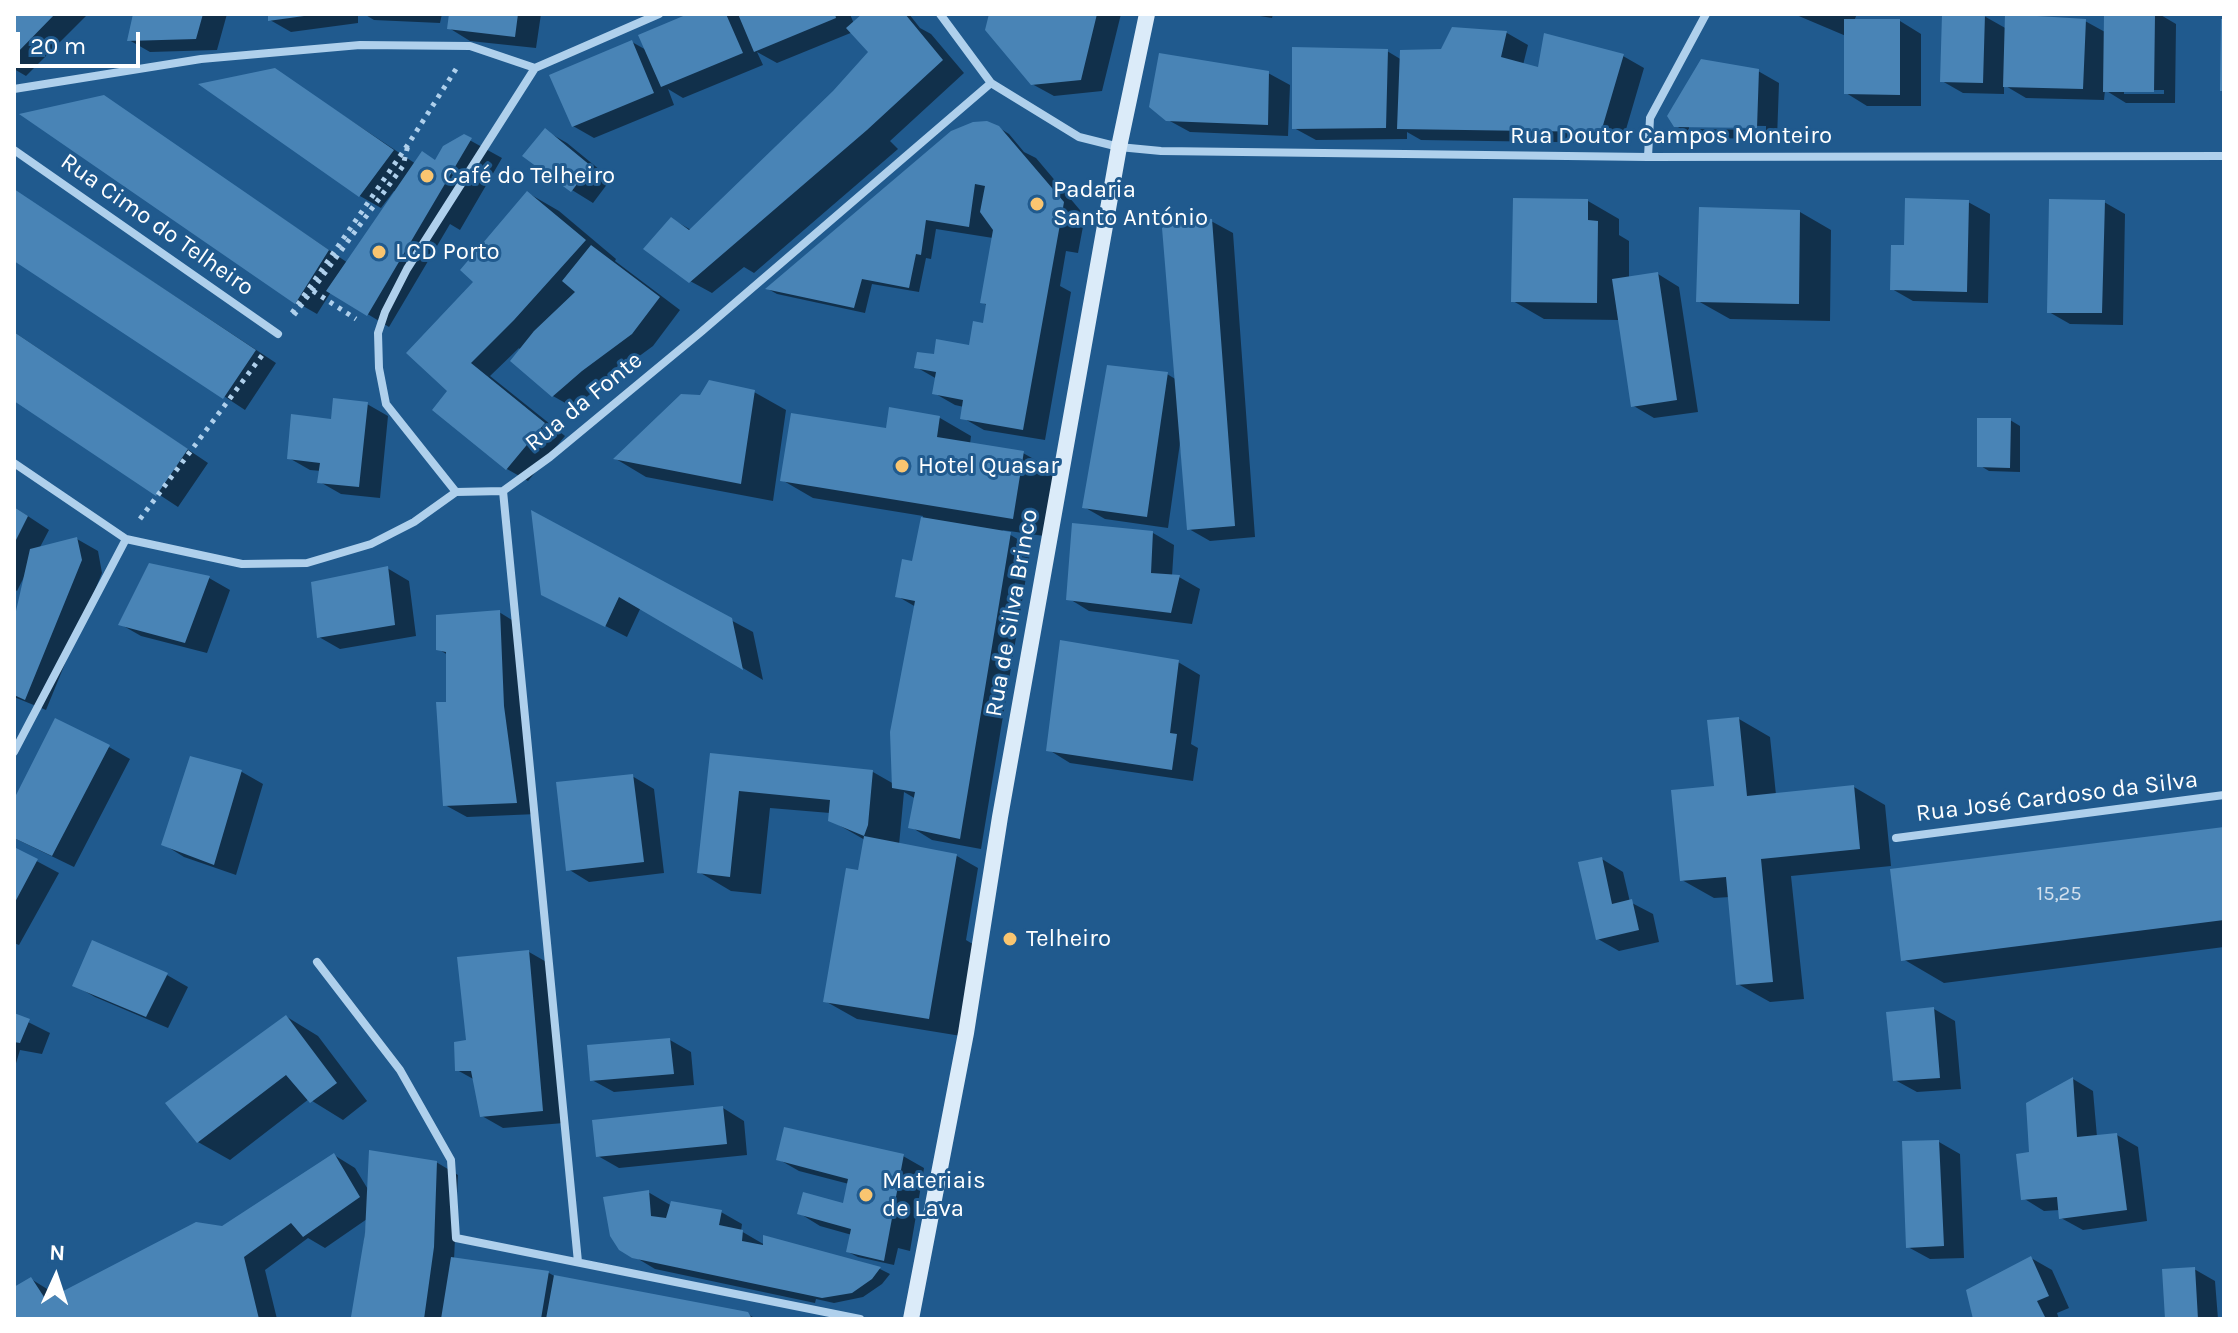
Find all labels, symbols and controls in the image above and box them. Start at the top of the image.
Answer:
scale bar [20,16,144,66]
text: 20 m [30,32,86,60]
street label: Rua Doutor Campos Monteiro [1510,122,1832,150]
street label: Rua Cimo do Telheiro [55,147,259,303]
place label: Café do Telheiro [443,162,615,190]
marker: Café do Telheiro [418,167,436,185]
place label: Padaria Santo António [1053,176,1208,232]
marker: Padaria Santo António [1028,195,1046,213]
place label: LCD Porto [395,238,500,266]
marker: LCD Porto [370,243,388,261]
street label: Rua da Fonte [520,346,648,458]
place label: Hotel Quasar [918,452,1059,480]
marker: Hotel Quasar [893,457,911,475]
street label: Rua de Silva Brinco [980,507,1044,719]
street label: Rua José Cardoso da Silva [1914,765,2200,829]
house number: 15,25 [2037,882,2081,906]
place label: Telheiro [1026,925,1111,953]
marker: Telheiro [1001,930,1019,948]
place label: Materiais de Lava [882,1167,986,1223]
marker: Materiais de Lava [857,1186,875,1204]
north arrow [16,1237,96,1317]
text: N [49,1240,66,1266]

